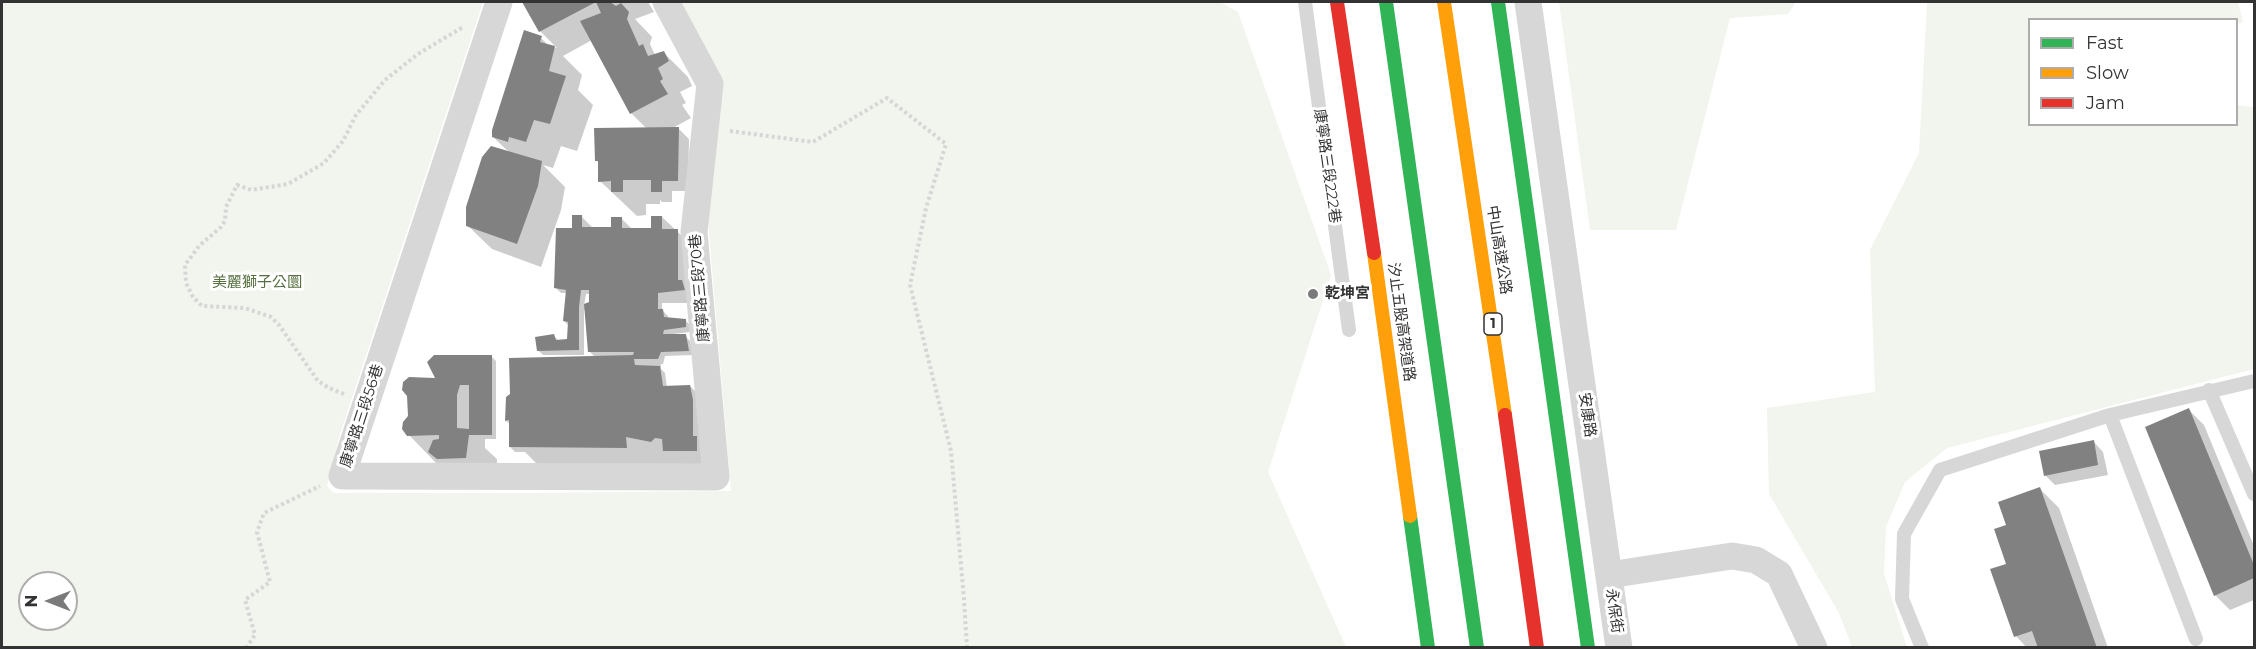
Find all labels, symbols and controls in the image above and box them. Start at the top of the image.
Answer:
legend [2028,18,2238,126]
text: Fast [2086,32,2124,54]
text: Slow [2086,62,2129,84]
text: Jam [2086,92,2125,114]
street label: 康寧路三段222巷 [1310,108,1344,224]
street label: 中山高速公路 [1483,204,1515,296]
street label: 康寧路三段70巷 [686,233,714,343]
street label: 汐止五股高架道路 [1384,261,1418,383]
park label: 美麗獅子公圜 [212,274,302,292]
place label: 乾坤宮 [1325,285,1370,303]
marker: 乾坤宮 [1306,287,1320,301]
road number: 1 [1484,313,1502,335]
street label: 康寧路三段56巷 [337,362,387,470]
street label: 安康路 [1575,391,1599,439]
north arrow [18,571,78,631]
street label: 永保街 [1602,587,1626,635]
text: N [22,595,41,607]

